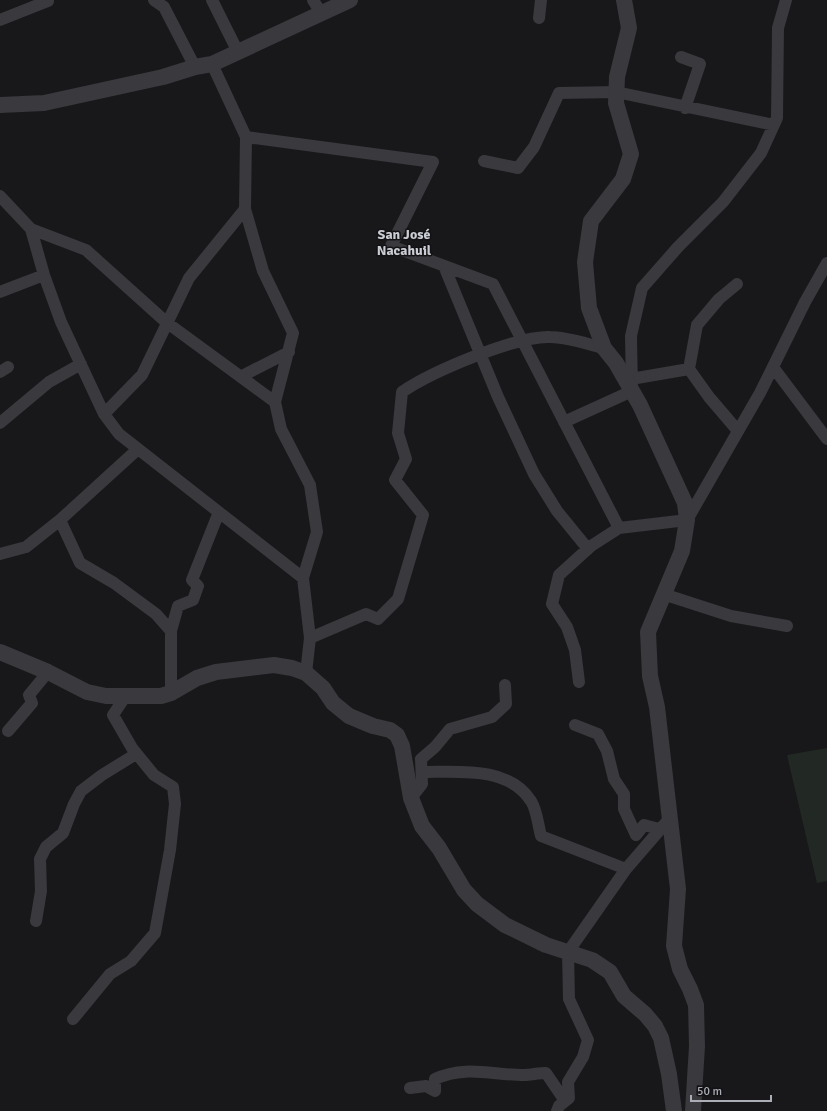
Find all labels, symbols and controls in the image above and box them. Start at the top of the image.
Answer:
district label: San José Nacahuil [377,226,432,259]
scale bar [691,1077,771,1103]
text: 50 m [697,1084,722,1099]

